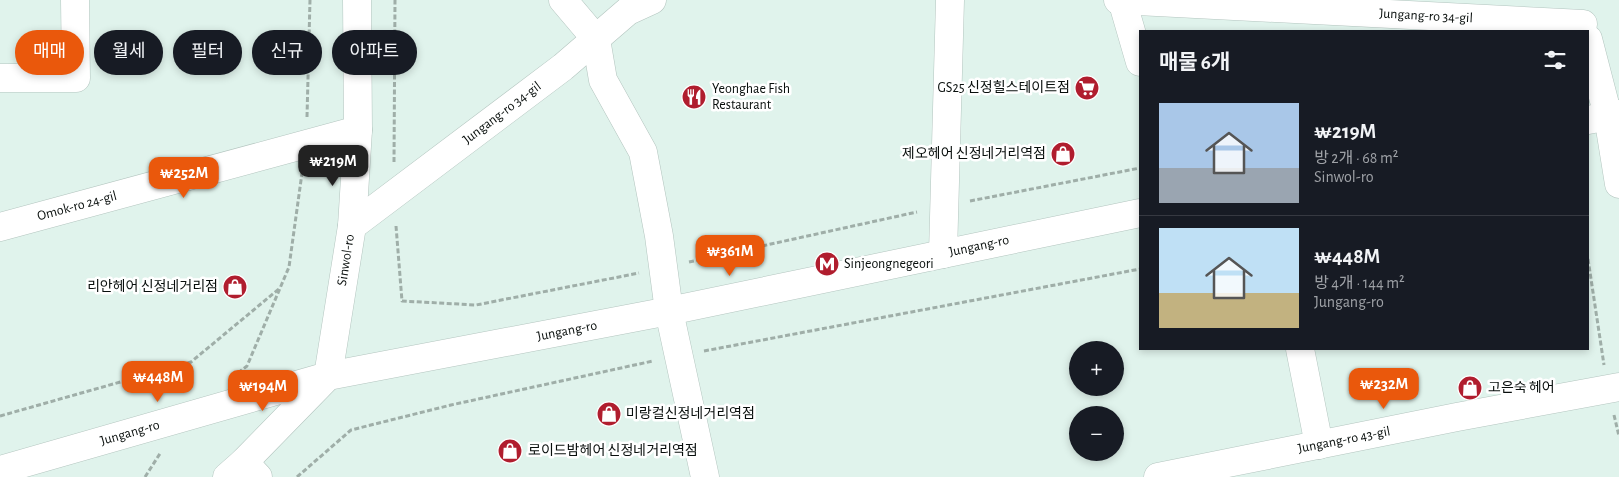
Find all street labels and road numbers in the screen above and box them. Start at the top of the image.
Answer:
street label: Jungang-ro 34-gil [1379,7,1473,25]
street label: Jungang-ro 34-gil [460,79,544,147]
street label: Omok-ro 24-gil [36,189,118,223]
street label: Sinwol-ro [335,233,357,287]
street label: Jungang-ro [948,233,1010,259]
street label: Jungang-ro [536,318,598,344]
street label: Jungang-ro [99,418,161,448]
street label: Jungang-ro 43-gil [1297,424,1391,456]

